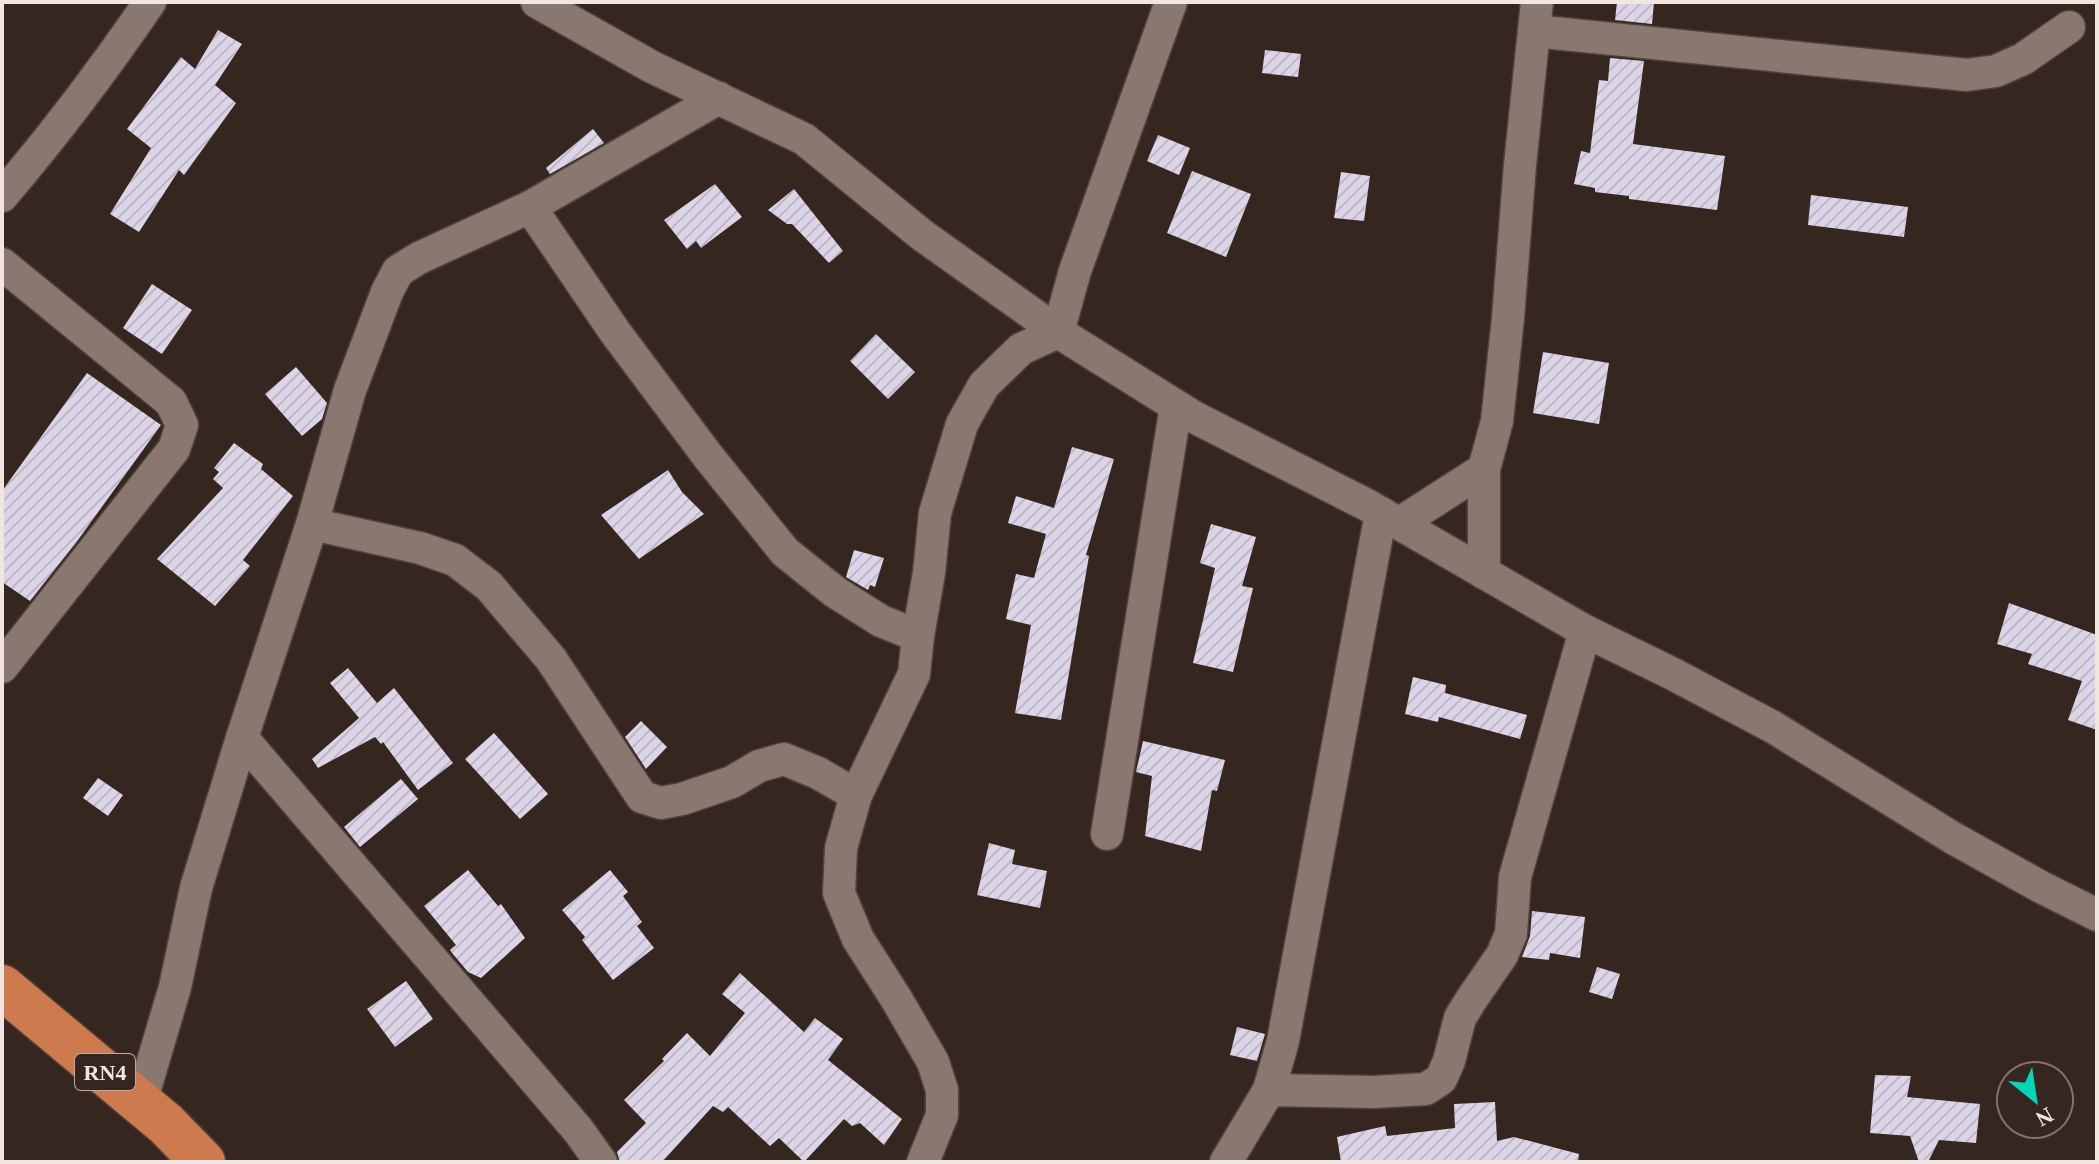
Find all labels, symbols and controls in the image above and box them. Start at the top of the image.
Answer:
road number: RN4 [75,1054,135,1090]
north arrow [1995,1060,2075,1140]
text: N [2032,1102,2058,1132]

